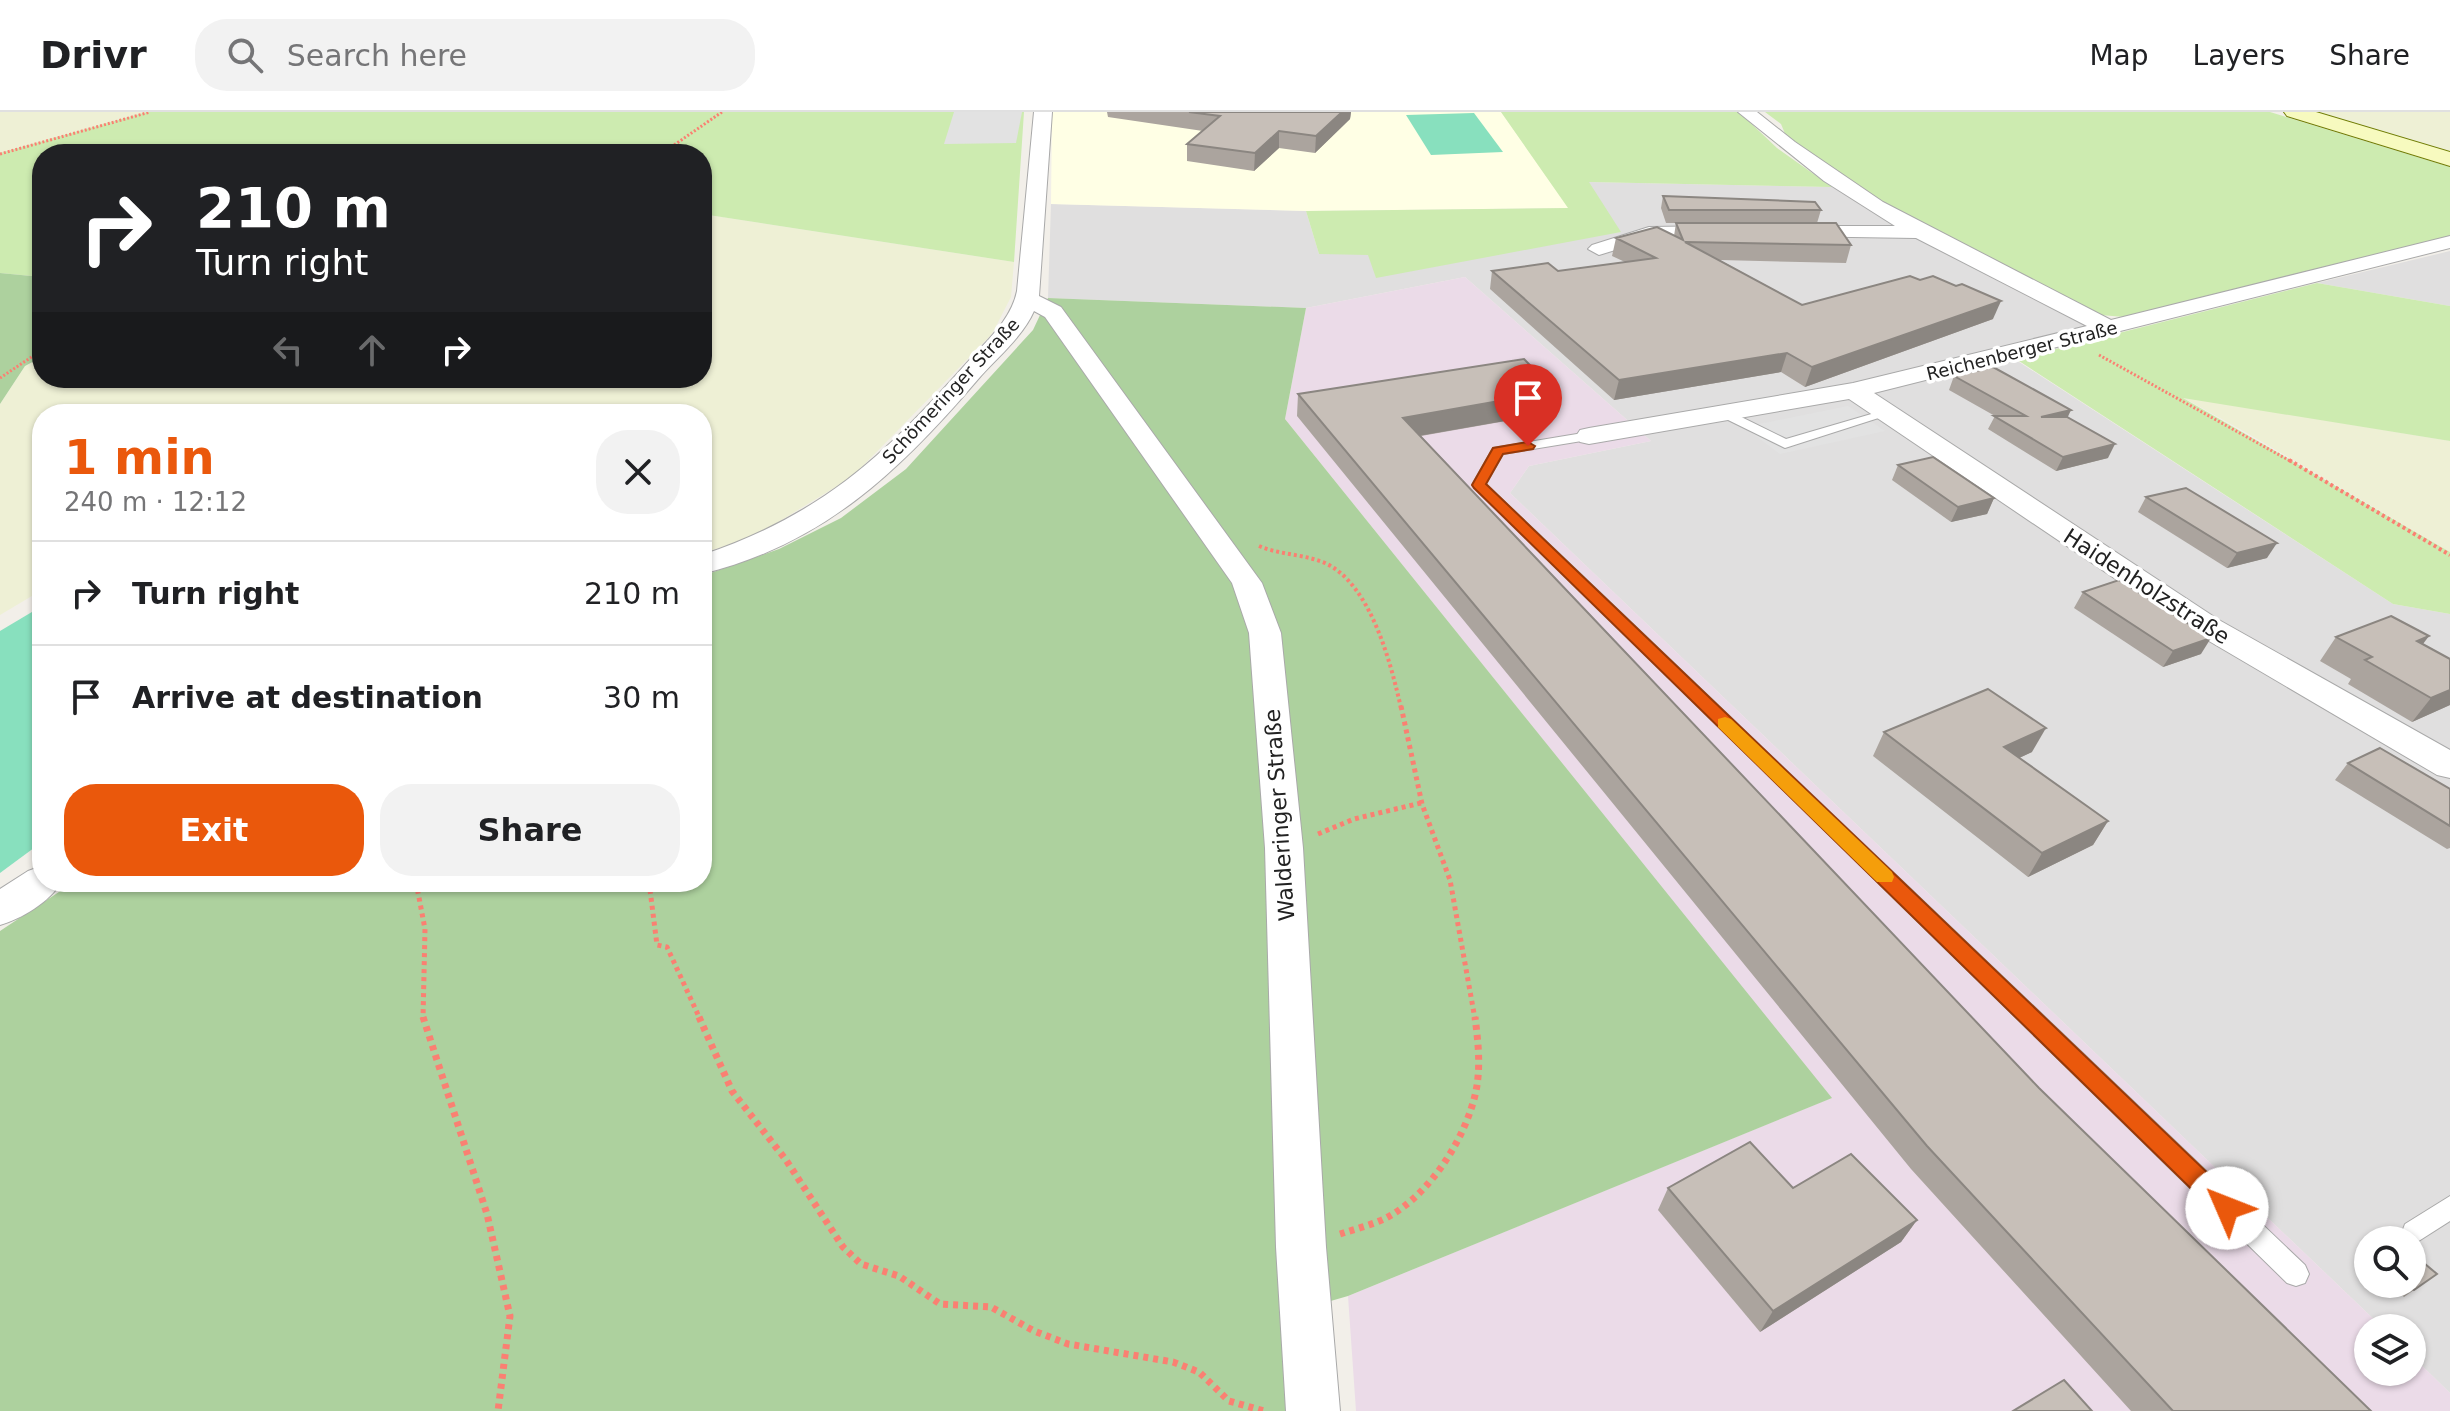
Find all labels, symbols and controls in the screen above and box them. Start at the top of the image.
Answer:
search box [195,19,755,91]
text: Drivr [40,33,147,77]
icon: search [223,33,267,77]
text: Search here [287,38,467,73]
text: Map [2089,39,2149,72]
text: Layers [2193,39,2285,72]
text: Share [2329,39,2410,72]
text: 210 m [196,175,391,240]
icon: right [64,176,168,280]
text: Turn right [196,242,368,283]
street label: Schömeringer Straße [878,314,1023,468]
street label: Reichenberger Straße [1924,317,2120,384]
icon: left [266,328,310,372]
icon: ahead [350,328,394,372]
icon: right [434,328,478,372]
pin [1494,364,1562,446]
icon: arrive [1506,376,1550,420]
text: 1 min [64,429,215,485]
button: close [596,430,680,514]
text: 240 m · 12:12 [64,487,247,517]
street label: Haidenholzstraße [2059,523,2234,649]
icon: right [64,571,108,615]
text: Turn right [132,576,299,611]
text: 210 m [584,576,680,611]
icon: arrive [64,675,108,719]
text: Arrive at destination [132,680,483,715]
text: 30 m [603,680,680,715]
street label: Walderinger Straße [1260,708,1299,922]
button: Exit [64,784,364,876]
button: Share [380,784,680,876]
position arrow [2185,1166,2269,1250]
map controls [2354,1226,2426,1386]
button: search [2354,1226,2426,1298]
button: layers [2354,1314,2426,1386]

